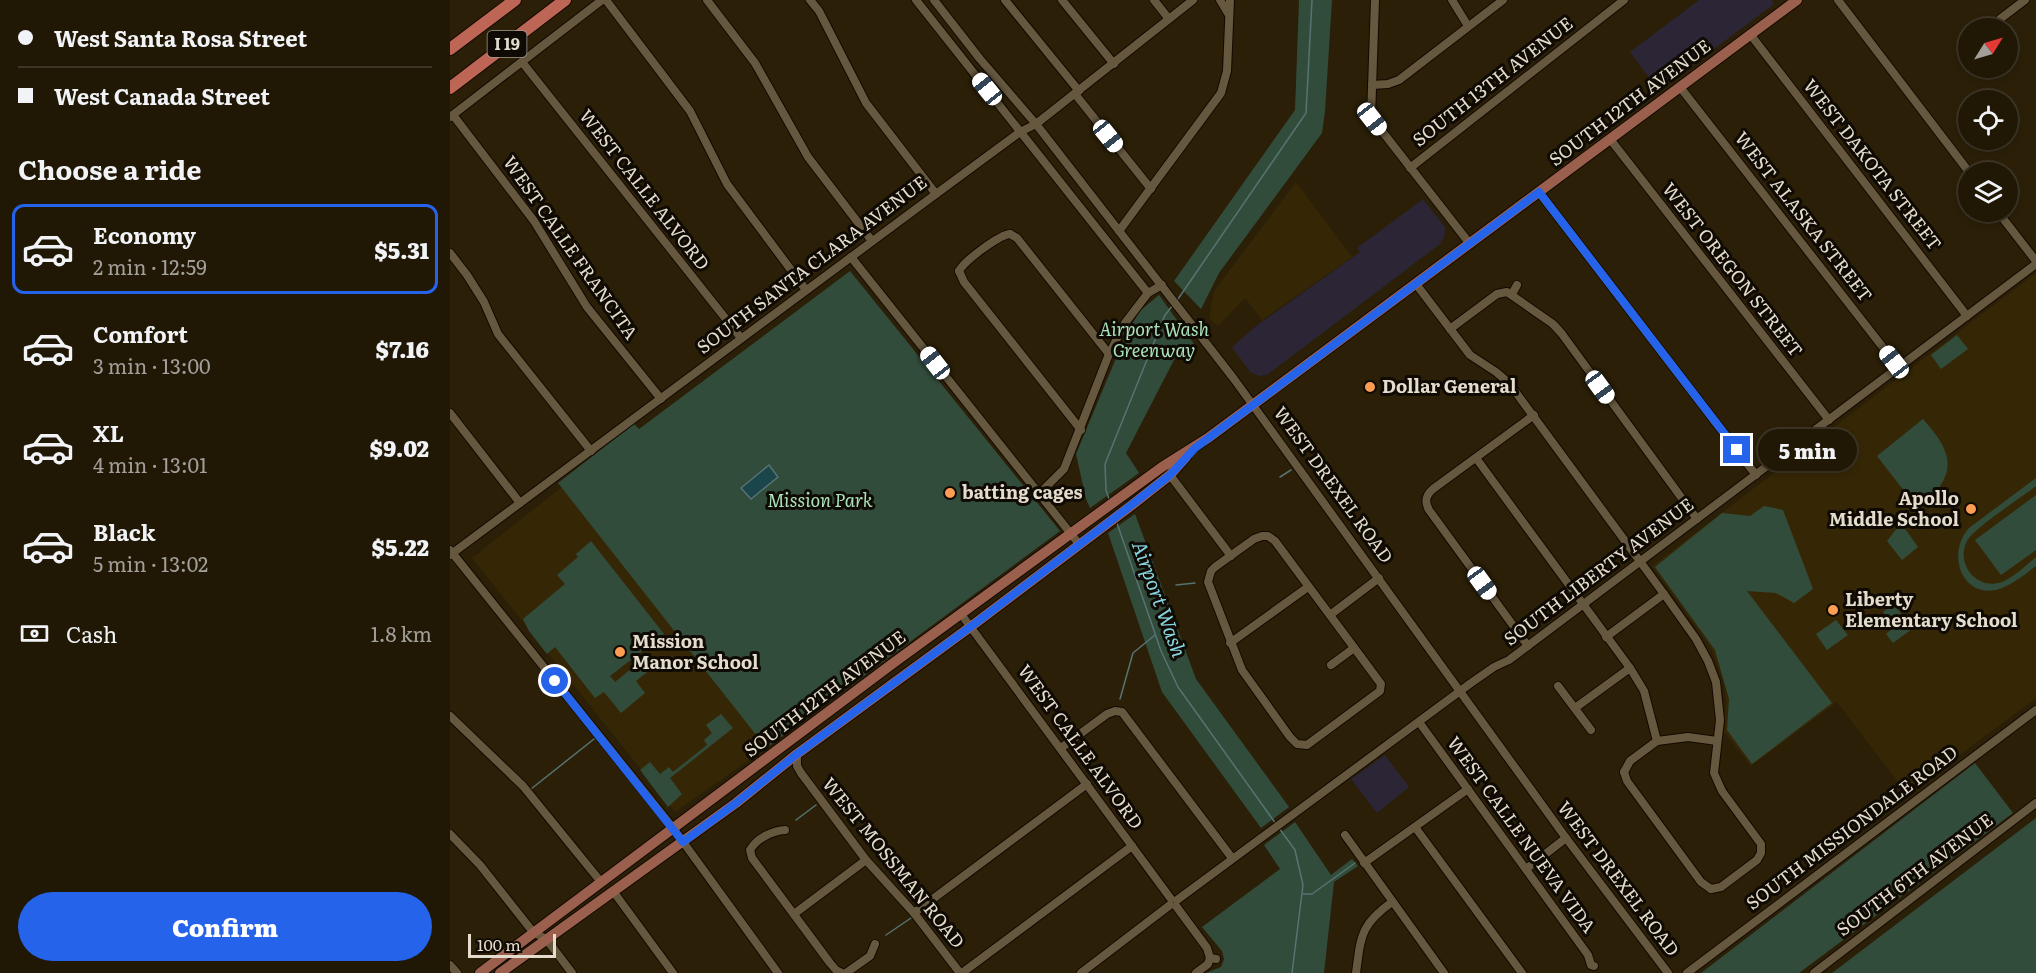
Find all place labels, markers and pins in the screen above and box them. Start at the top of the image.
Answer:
place label: Dollar General [1382,372,1517,399]
marker: Dollar General [1363,380,1377,394]
place label: batting cages [962,478,1082,505]
place label: Apollo Middle School [1829,484,1959,532]
marker: batting cages [943,486,957,500]
marker: Apollo Middle School [1964,502,1978,516]
place label: Liberty Elementary School [1845,585,2018,633]
marker: Liberty Elementary School [1826,603,1840,617]
place label: Mission Manor School [632,627,759,675]
marker: Mission Manor School [613,645,627,659]

